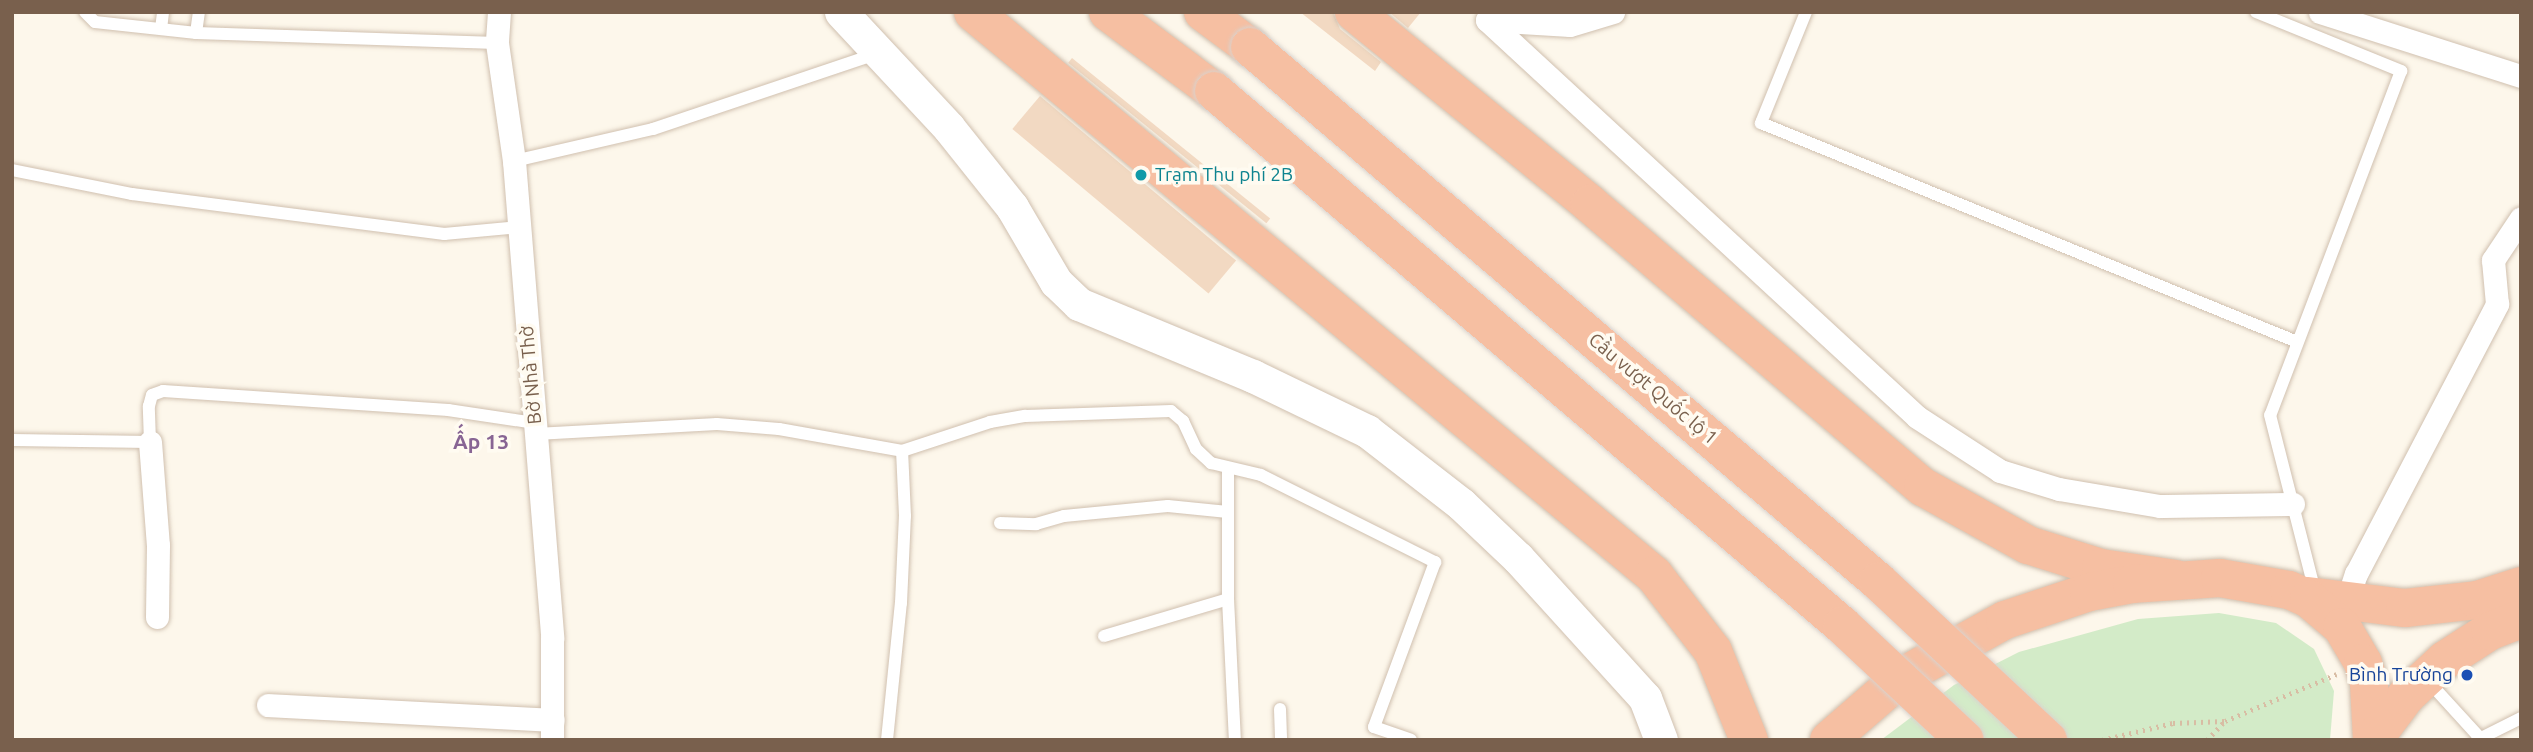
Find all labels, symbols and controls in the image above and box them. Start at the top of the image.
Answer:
place label: Trạm Thu phí 2B [1155,164,1293,186]
marker: Trạm Thu phí 2B [1133,167,1149,183]
street label: Bờ Nhà Thờ [515,325,547,425]
street label: Cầu vượt Quốc lộ 1 [1584,328,1722,450]
district label: Ấp 13 [453,428,509,454]
place label: Bình Trường [2349,664,2453,686]
marker: Bình Trường [2459,667,2475,683]

